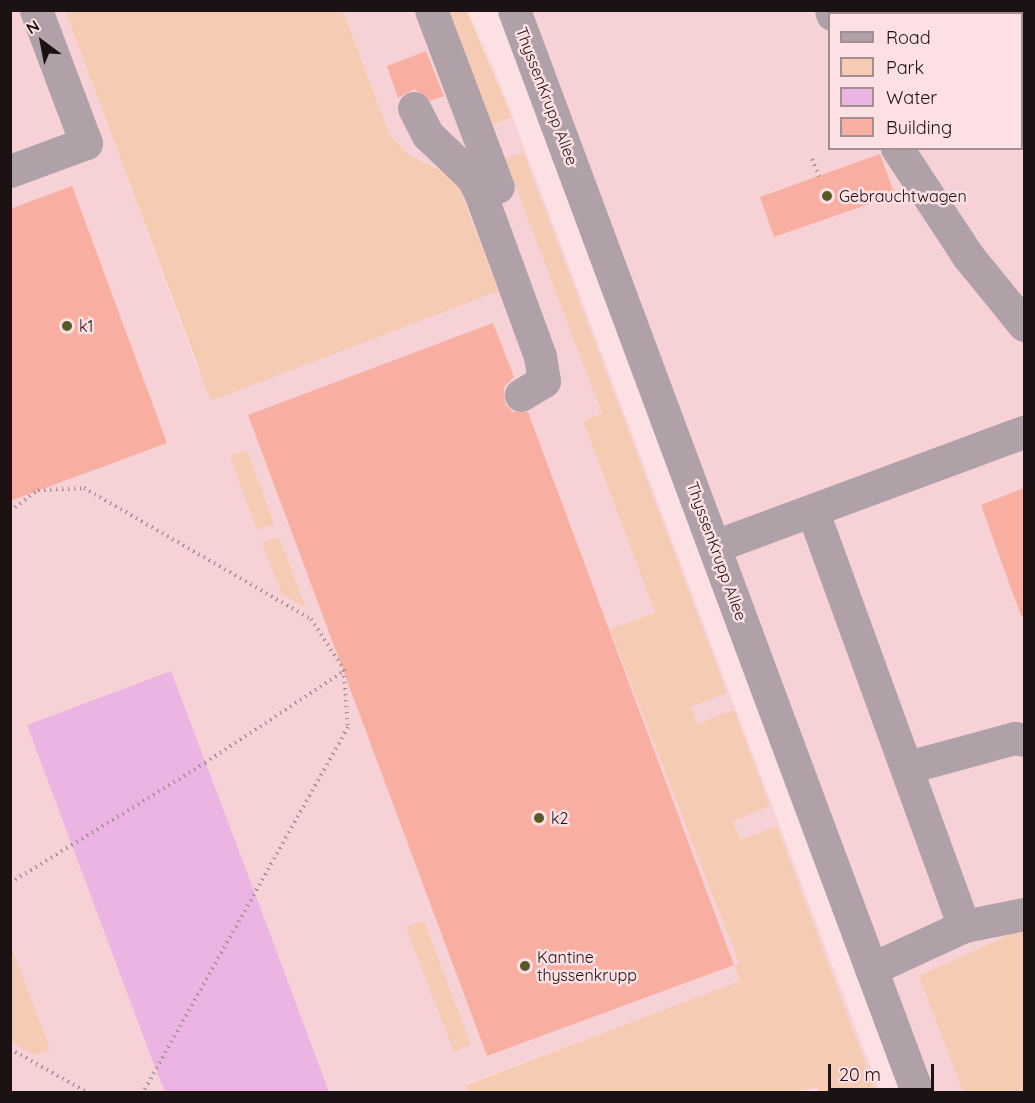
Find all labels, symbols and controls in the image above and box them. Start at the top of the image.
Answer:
north arrow [12,12,72,72]
legend [828,12,1023,150]
text: N [22,15,43,38]
street label: ThyssenKrupp Allee [512,24,582,168]
text: Road [886,26,931,49]
text: Park [886,56,924,79]
text: Water [886,86,937,109]
text: Building [886,116,952,139]
place label: Gebrauchtwagen [839,186,967,206]
marker: Gebrauchtwagen [820,189,834,203]
place label: k1 [79,316,93,336]
marker: k1 [60,319,74,333]
street label: ThyssenKrupp Allee [683,479,751,623]
place label: k2 [551,808,568,828]
marker: k2 [532,811,546,825]
place label: Kantine thyssenkrupp [537,947,637,985]
marker: Kantine thyssenkrupp [518,959,532,973]
scale bar [831,1052,938,1090]
text: 20 m [839,1063,881,1086]

